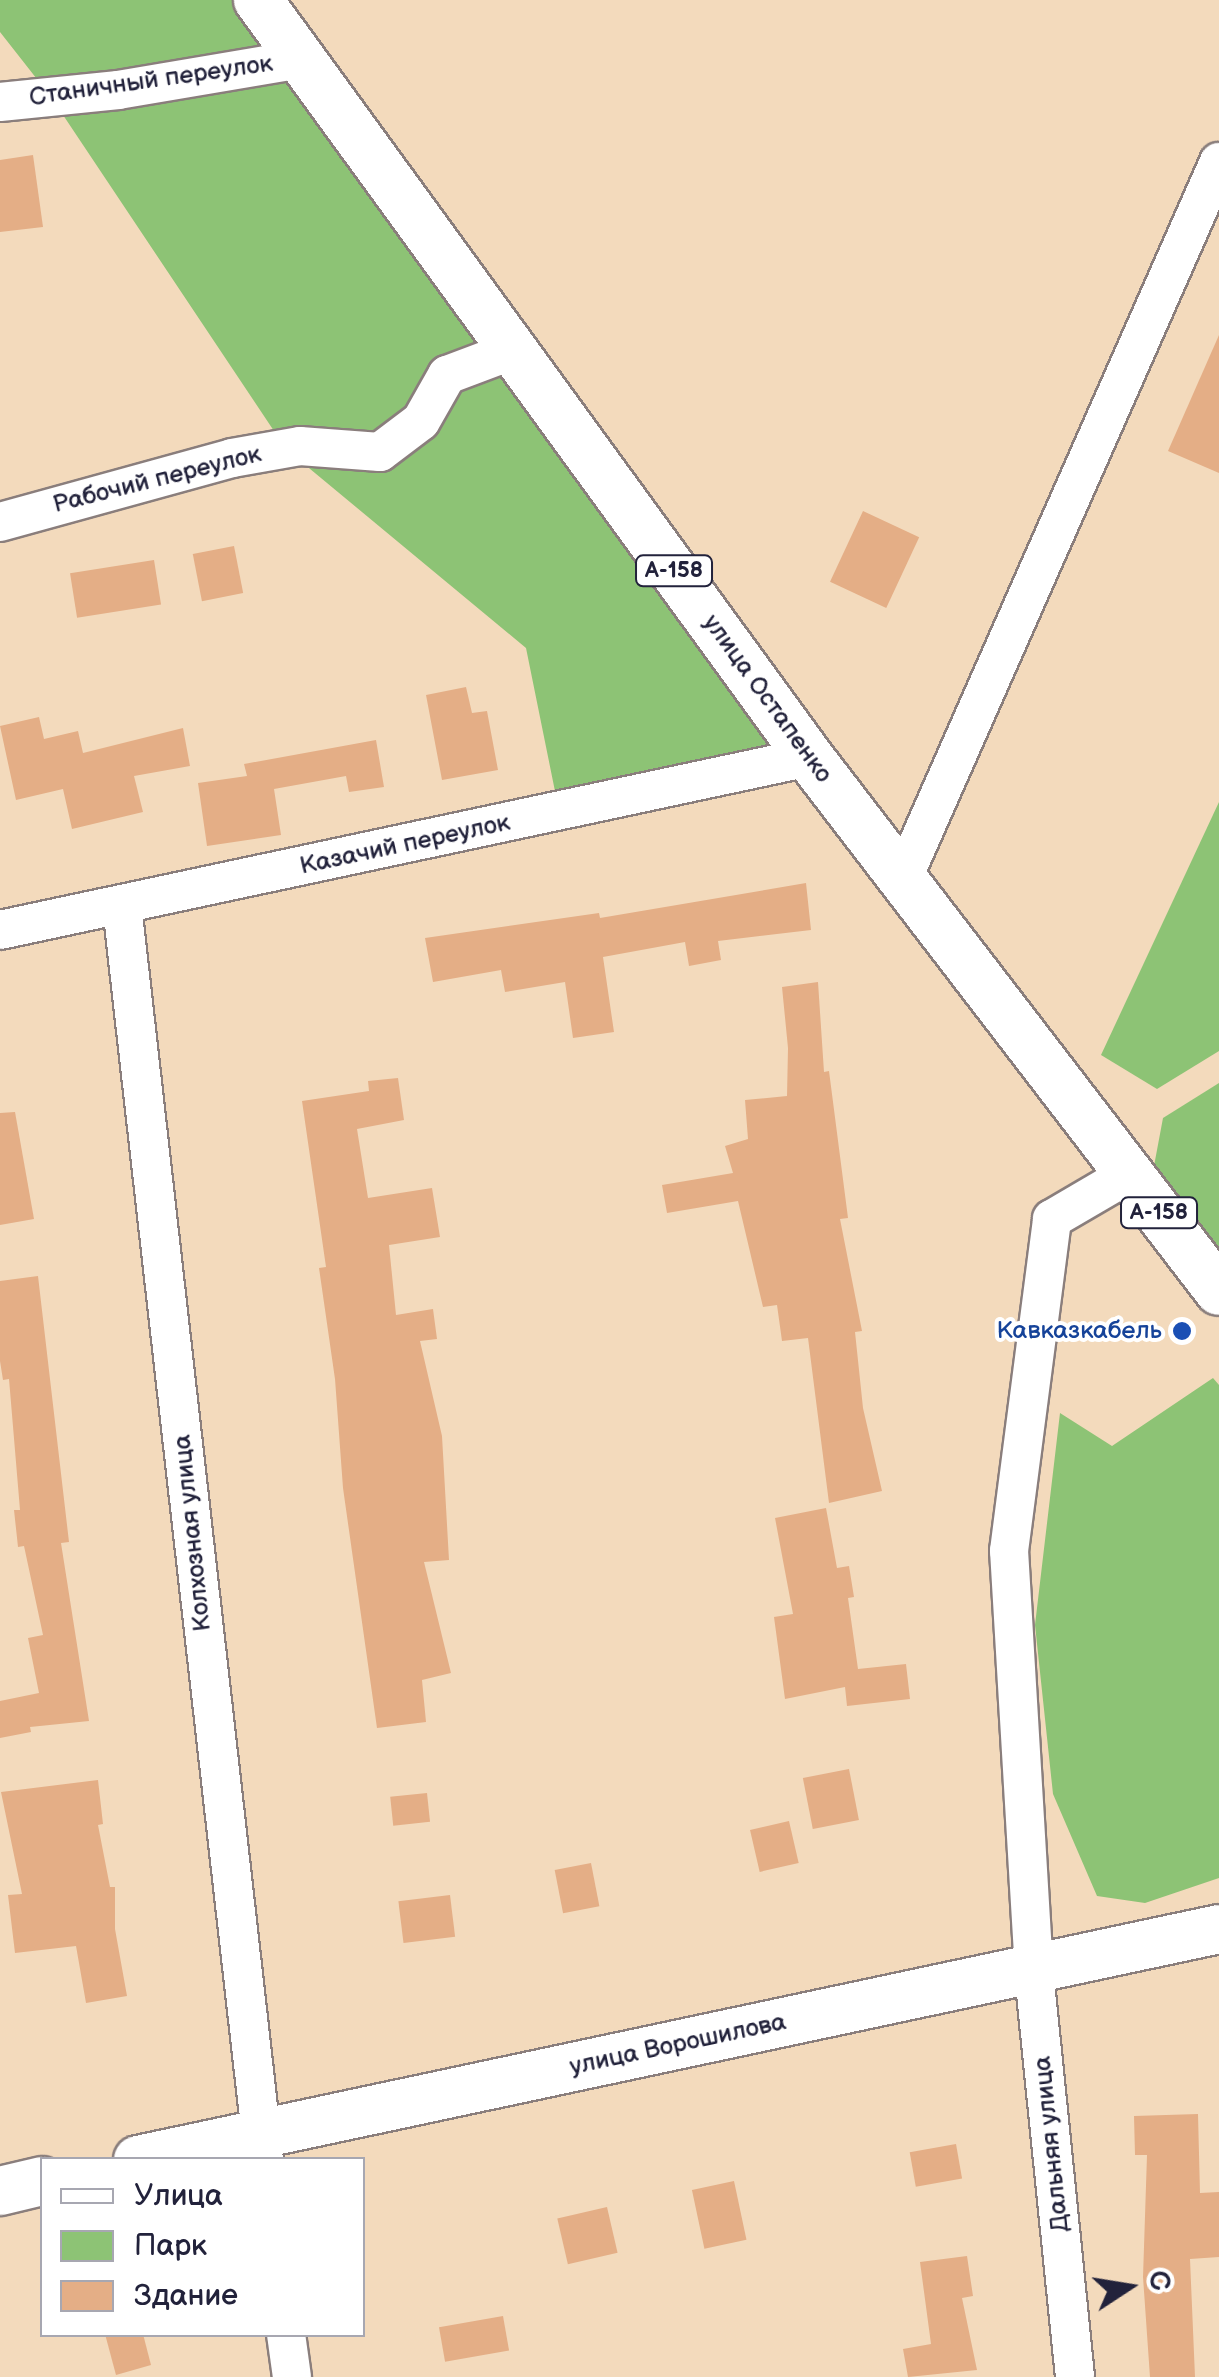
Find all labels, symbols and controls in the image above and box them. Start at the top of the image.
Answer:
street label: Станичный переулок [27,49,275,113]
street label: Рабочий переулок [50,440,264,520]
road number: А-158 [634,554,714,588]
street label: улица Остапенко [696,609,838,789]
street label: Казачий переулок [297,808,513,882]
road number: А-158 [1119,1196,1199,1230]
place label: Кавказкабель [997,1316,1162,1346]
marker: Кавказкабель [1171,1320,1193,1342]
street label: Колхозная улица [168,1433,218,1633]
street label: улица Ворошилова [567,2007,789,2083]
street label: Дальняя улица [1028,2054,1076,2234]
legend [40,2157,365,2337]
text: Улица [134,2178,223,2214]
text: Парк [134,2228,207,2264]
north arrow [1079,2237,1179,2337]
text: С [1141,2268,1177,2294]
text: Здание [134,2278,238,2314]

